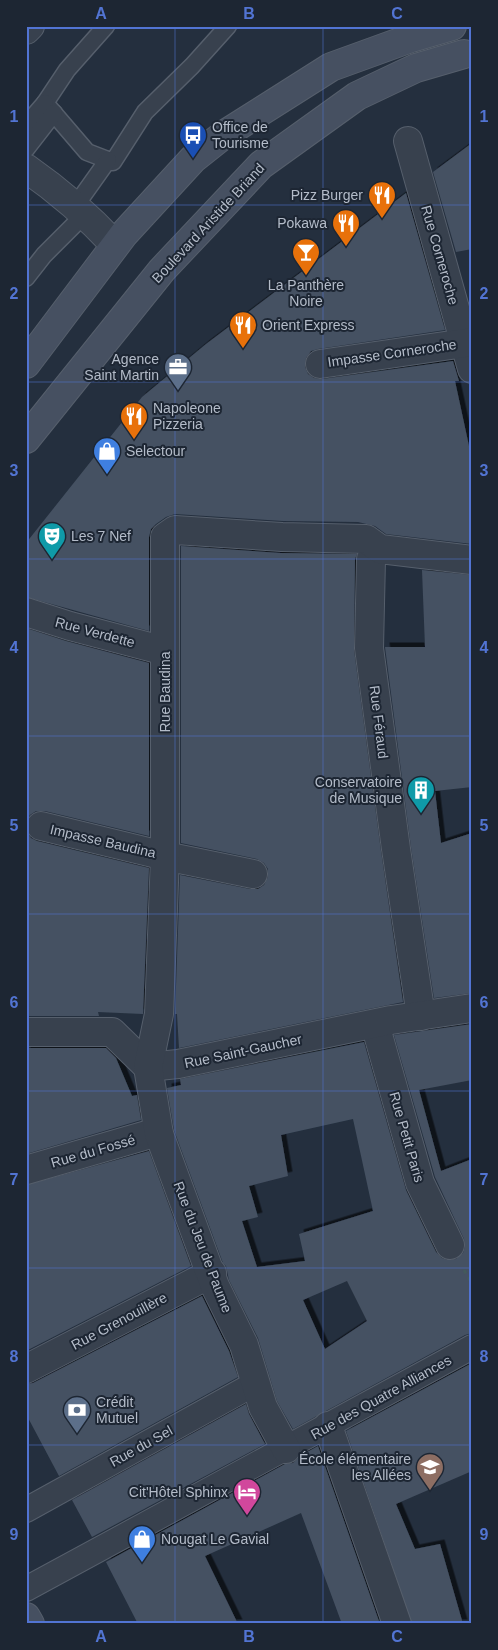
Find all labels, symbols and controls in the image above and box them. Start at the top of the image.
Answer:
text: A [95,5,107,22]
text: B [243,5,255,22]
text: C [391,5,403,22]
text: 1 [10,108,19,125]
text: 1 [480,108,489,125]
place label: Office de Tourisme [212,119,269,151]
bus stop icon: Office de Tourisme [178,120,208,159]
street label: Boulevard Aristide Briand [149,160,267,286]
restaurant icon: Pizz Burger [367,180,397,219]
place label: Pizz Burger [291,187,363,203]
street label: Rue Corneroche [418,203,462,307]
restaurant icon: Pokawa [331,208,361,247]
place label: Pokawa [277,215,327,231]
bar icon: La Panthère Noire [291,237,321,276]
place label: La Panthère Noire [268,277,344,309]
text: 2 [10,285,19,302]
text: 2 [480,285,489,302]
restaurant icon: Orient Express [228,310,258,349]
place label: Orient Express [262,317,355,333]
street label: Impasse Corneroche [327,336,458,370]
place label: Agence Saint Martin [84,351,159,383]
office icon: Agence Saint Martin [163,352,193,391]
place label: Napoleone Pizzeria [153,400,221,432]
restaurant icon: Napoleone Pizzeria [119,401,149,440]
shop icon: Selectour [92,436,122,475]
place label: Selectour [126,443,185,459]
text: 3 [10,462,19,479]
text: 3 [480,462,489,479]
theatre icon: Les 7 Nef [37,521,67,560]
place label: Les 7 Nef [71,528,131,544]
street label: Rue Verdette [53,614,137,650]
text: 4 [10,639,19,656]
text: 4 [480,639,489,656]
street label: Rue Baudina [157,651,173,732]
street label: Rue Féraud [367,684,391,760]
place label: Conservatoire de Musique [315,774,402,806]
building icon: Conservatoire de Musique [406,775,436,814]
text: 5 [10,817,19,834]
text: 5 [480,817,489,834]
street label: Impasse Baudina [48,821,158,861]
text: 6 [10,994,19,1011]
text: 6 [480,994,489,1011]
street label: Rue Saint-Gaucher [183,1031,304,1071]
street label: Rue Petit Paris [386,1090,428,1184]
street label: Rue du Fossé [49,1131,137,1171]
text: 7 [10,1171,19,1188]
text: 7 [480,1171,489,1188]
street label: Rue du Jeu de Paume [171,1179,236,1315]
street label: Rue Grenouillère [69,1289,170,1353]
text: 8 [10,1348,19,1365]
text: 8 [480,1348,489,1365]
street label: Rue des Quatre Alliances [308,1352,454,1442]
place label: Crédit Mutuel [96,1394,138,1426]
bank icon: Crédit Mutuel [62,1395,92,1434]
street label: Rue du Sel [107,1422,175,1470]
place label: École élémentaire les Allées [299,1451,411,1483]
school or university icon: École élémentaire les Allées [415,1452,445,1491]
hotel icon: Cit'Hôtel Sphinx [232,1477,262,1516]
place label: Cit'Hôtel Sphinx [129,1484,228,1500]
shop icon: Nougat Le Gavial [127,1524,157,1563]
text: 9 [10,1526,19,1543]
text: 9 [480,1526,489,1543]
place label: Nougat Le Gavial [161,1531,269,1547]
text: A [95,1628,107,1645]
text: B [243,1628,255,1645]
text: C [391,1628,403,1645]

